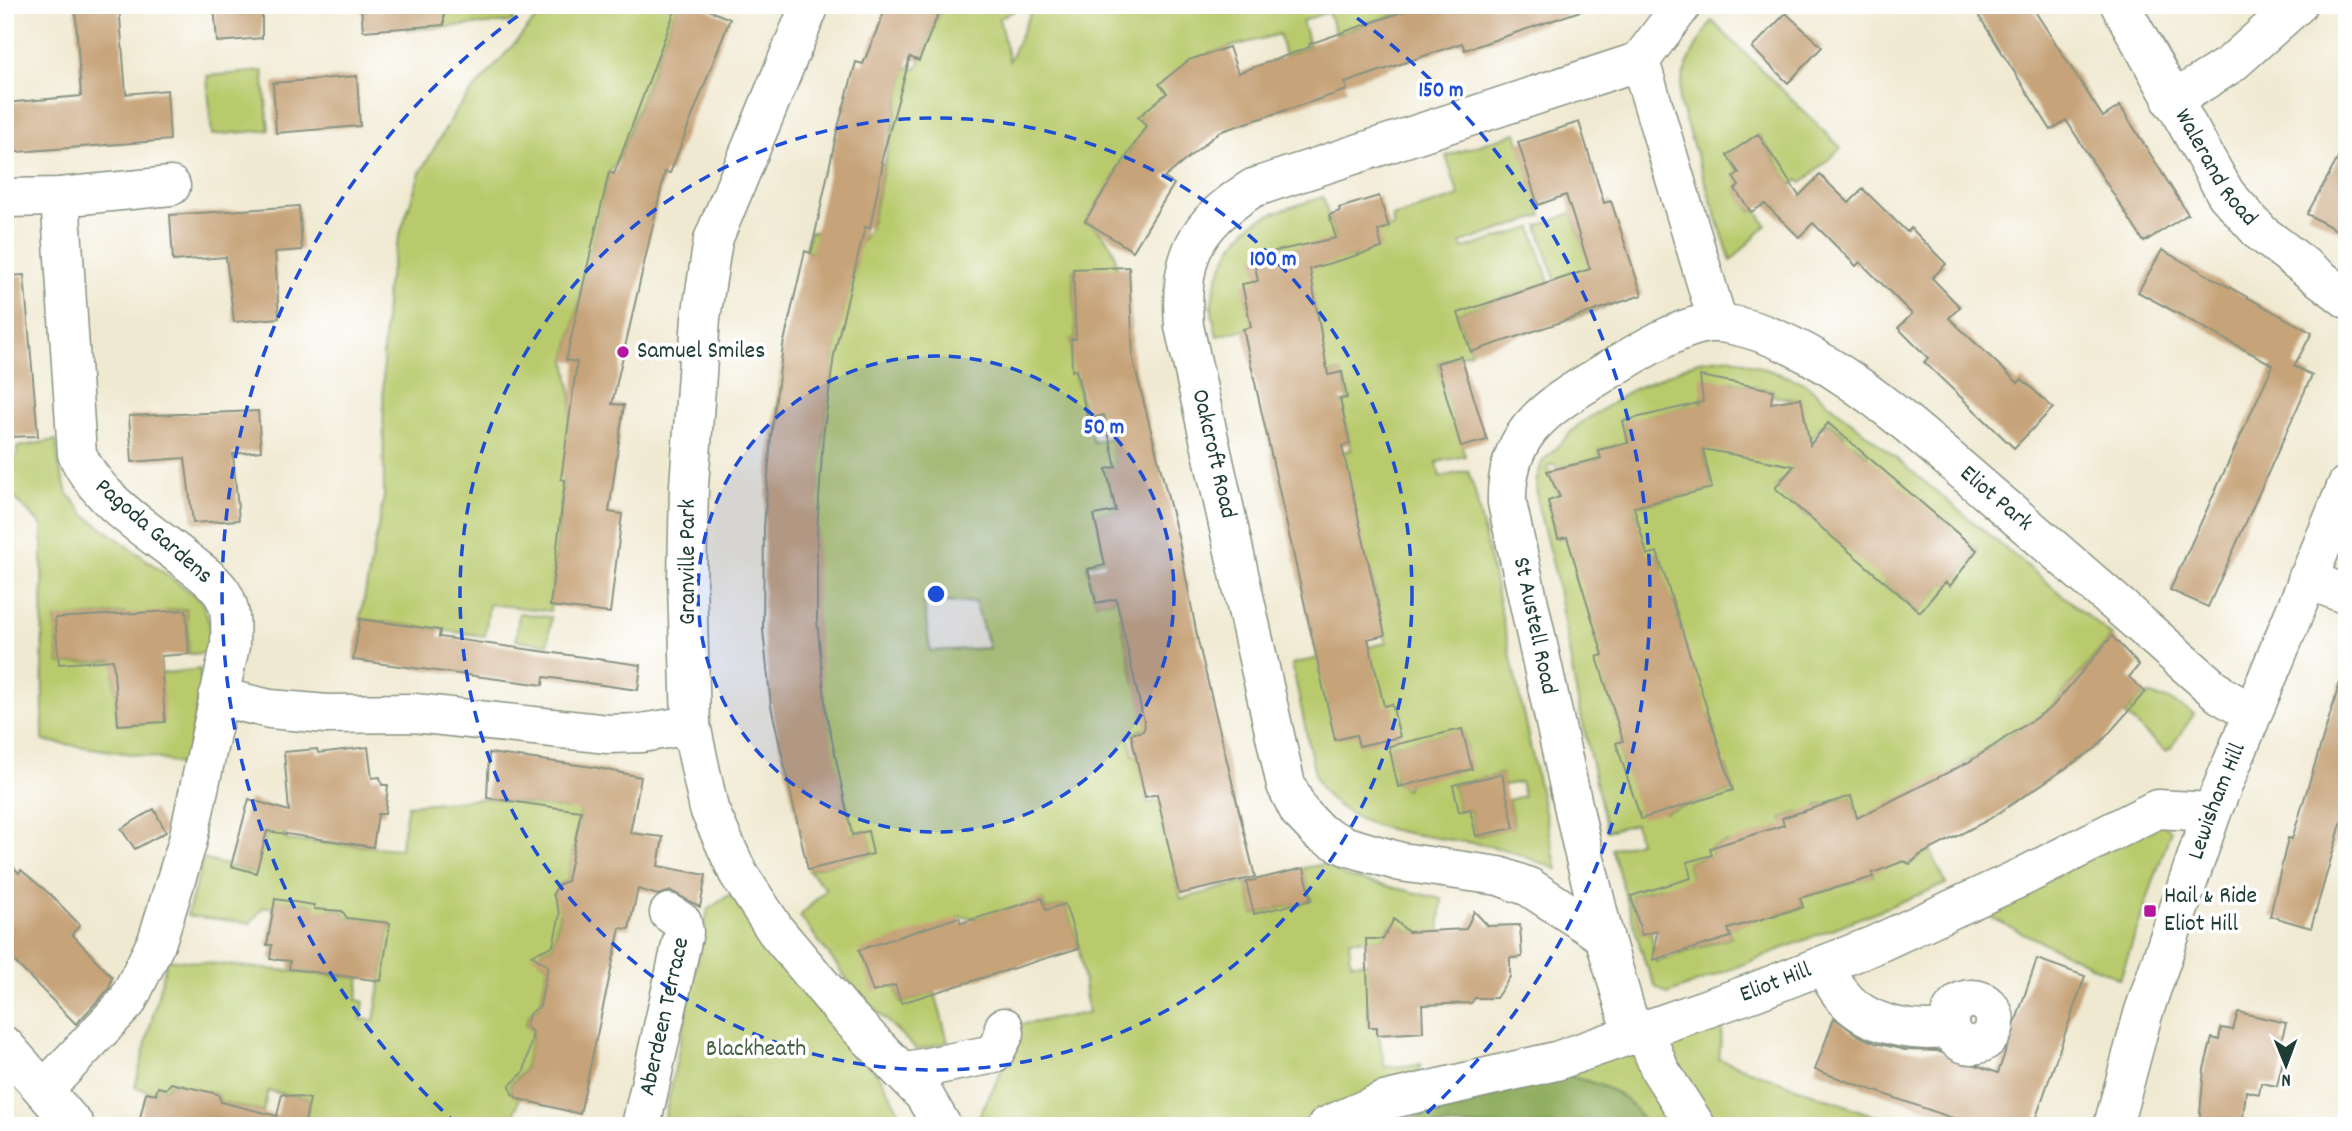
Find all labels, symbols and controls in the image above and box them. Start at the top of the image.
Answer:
text: 150 m [1418,77,1464,107]
street label: Walerand Road [2165,103,2265,235]
text: 100 m [1250,246,1296,276]
place label: Samuel Smiles [637,335,765,369]
marker: Samuel Smiles [615,344,631,360]
street label: Oakcroft Road [1182,386,1244,522]
text: 50 m [1084,414,1124,444]
street label: Eliot Park [1951,458,2040,540]
street label: Pagoda Gardens [87,471,219,593]
street label: Granville Park [672,499,706,625]
street label: St Austell Road [1503,554,1565,698]
centre of rings [924,582,948,606]
street label: Lewisham Hill [2180,738,2256,865]
place label: Hail & Ride Eliot Hill [2164,880,2257,942]
marker: Hail & Ride Eliot Hill [2142,903,2158,919]
street label: Aberdeen Terrace [631,934,699,1099]
street label: Eliot Hill [1736,954,1817,1013]
north arrow [2250,1030,2320,1100]
park label: Blackheath [706,1033,806,1067]
text: N [2281,1065,2291,1092]

